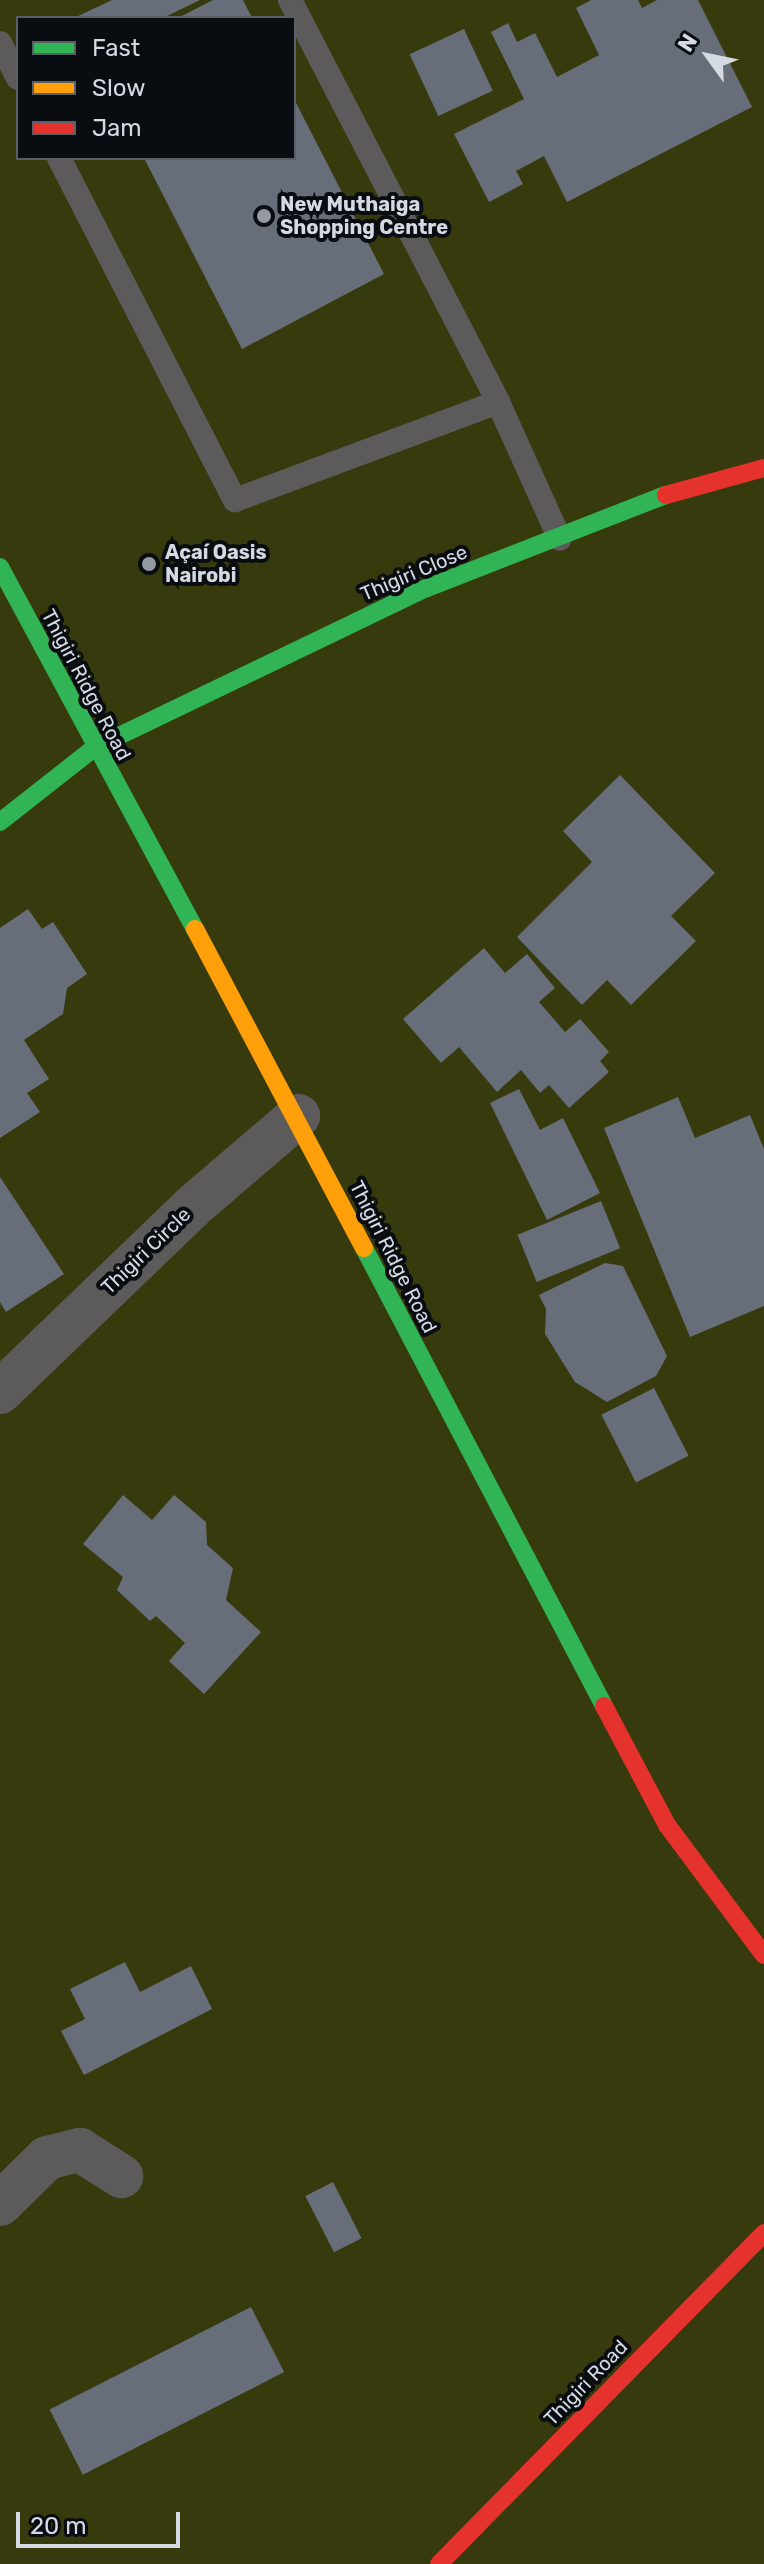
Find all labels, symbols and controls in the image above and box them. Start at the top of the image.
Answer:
legend [16,16,296,160]
north arrow [668,16,748,96]
text: N [672,29,703,57]
text: Fast [92,34,140,62]
text: Slow [92,74,145,102]
text: Jam [92,114,142,142]
place label: New Muthaiga Shopping Centre [280,192,448,239]
marker: New Muthaiga Shopping Centre [255,207,273,225]
place label: Açaí Oasis Nairobi [165,540,267,587]
street label: Thigiri Close [357,540,471,606]
marker: Açaí Oasis Nairobi [140,555,158,573]
street label: Thigiri Ridge Road [36,605,136,765]
street label: Thigiri Ridge Road [344,1177,442,1337]
street label: Thigiri Circle [96,1202,196,1300]
street label: Thigiri Road [539,2335,633,2431]
scale bar [20,2496,184,2546]
text: 20 m [30,2512,87,2540]

